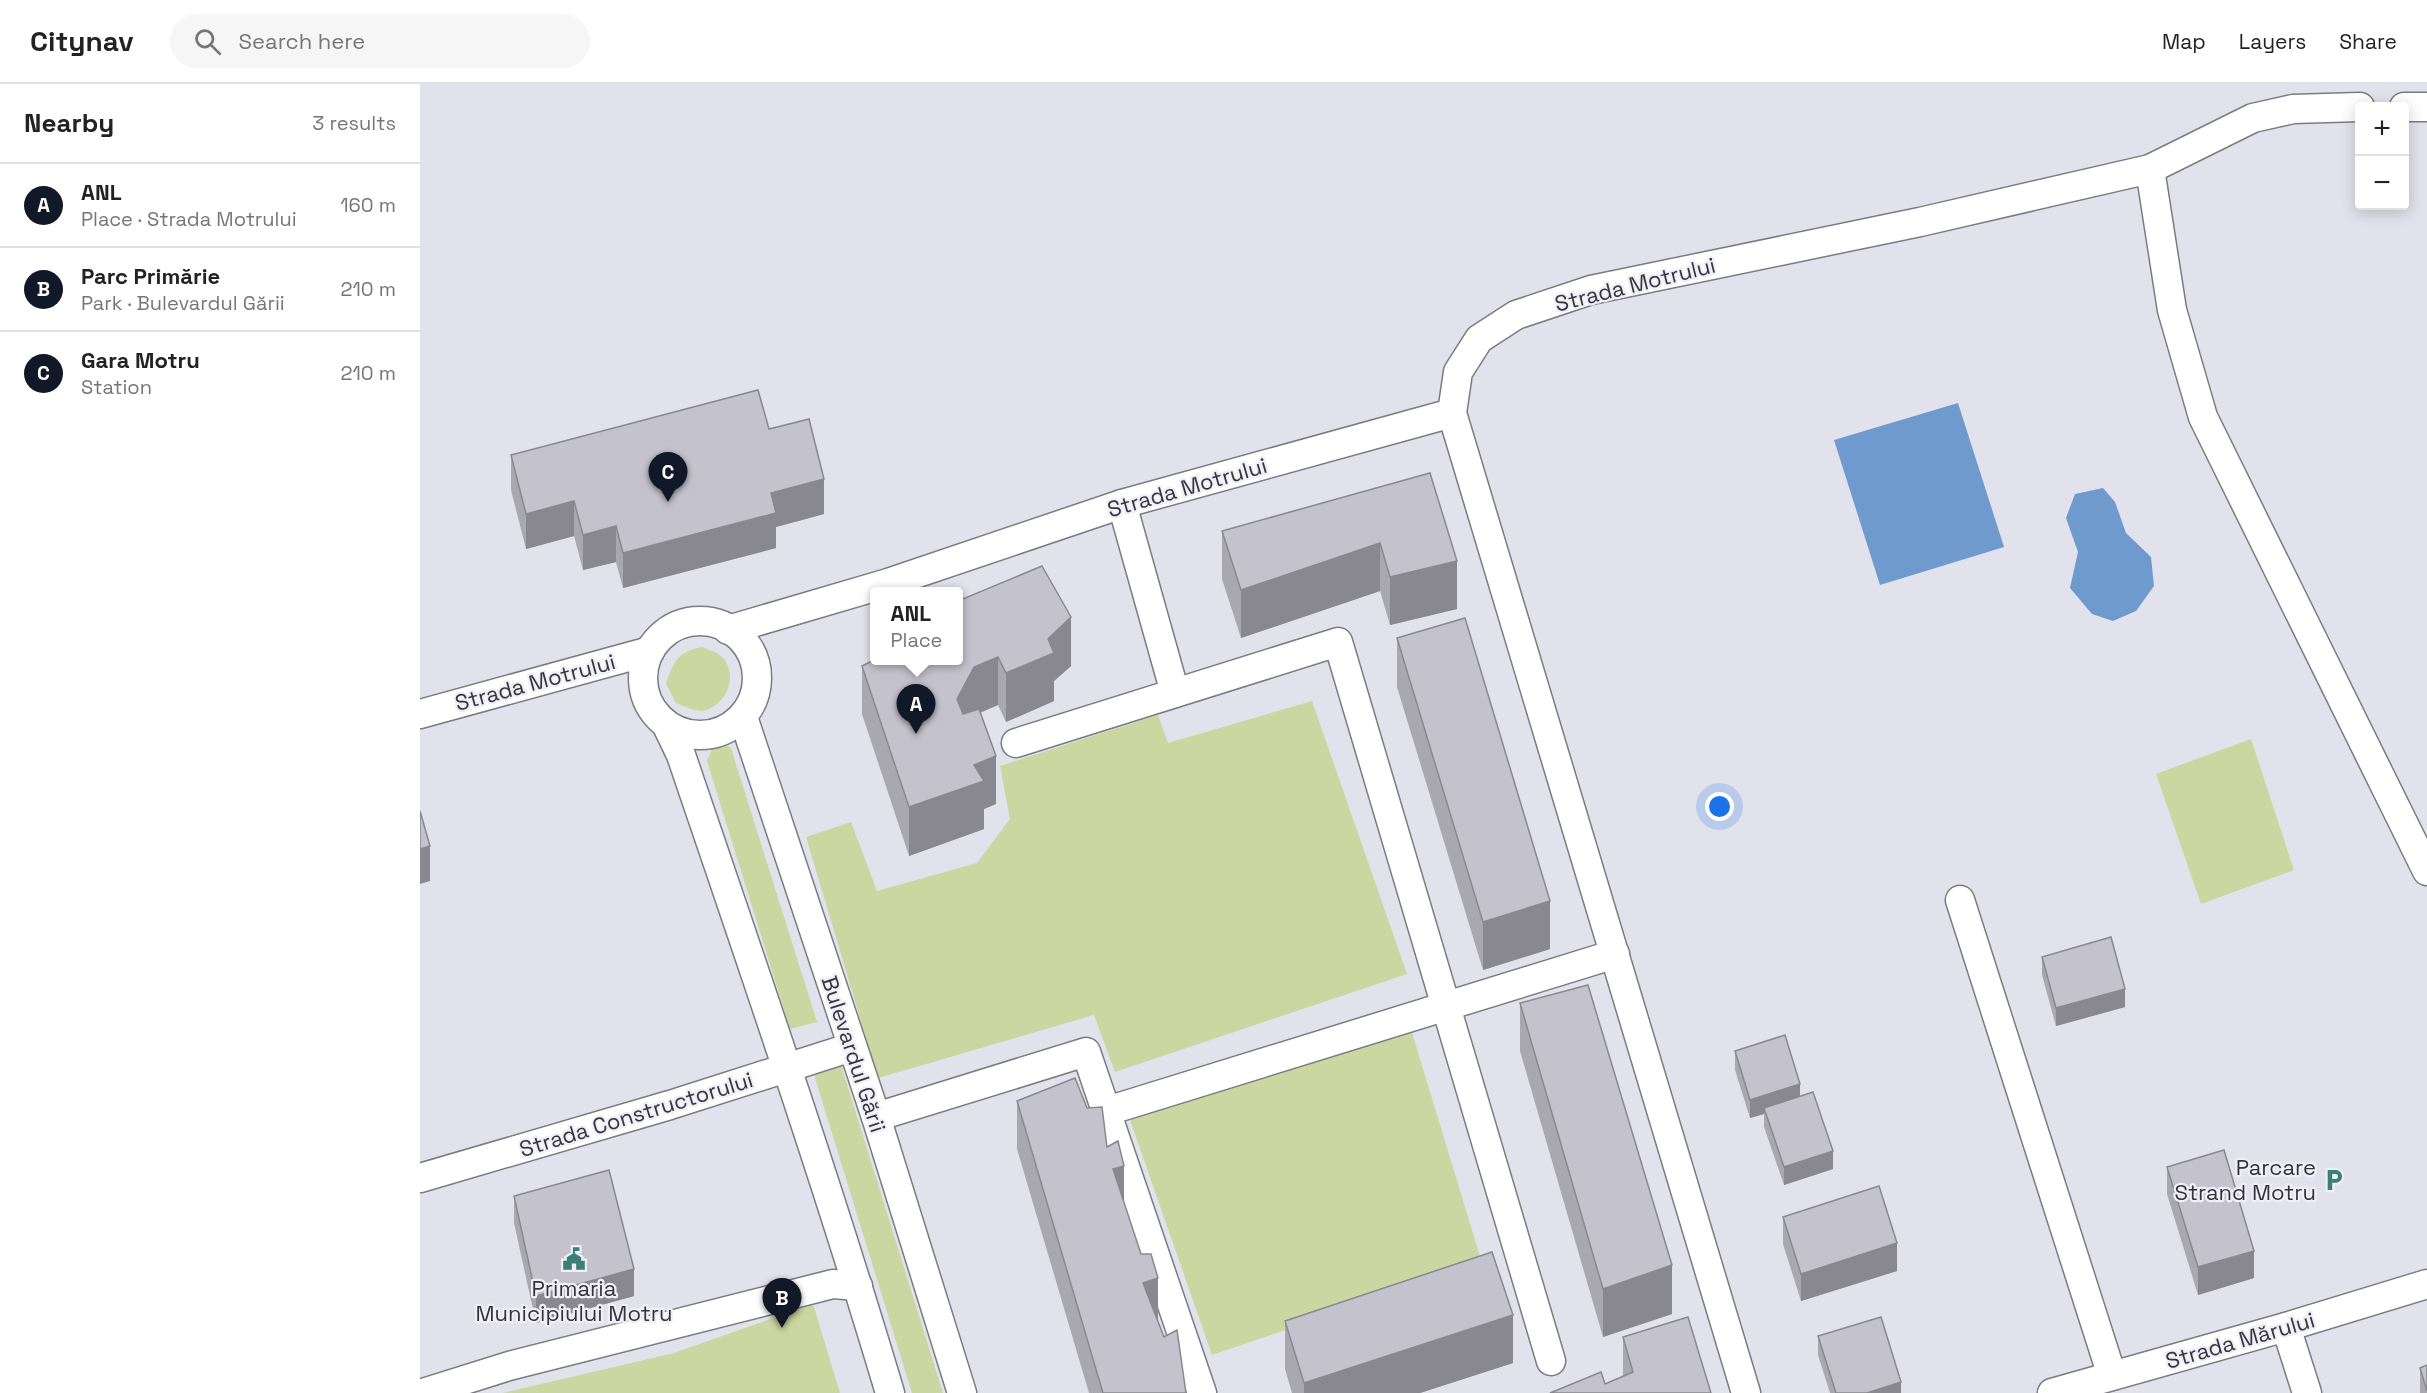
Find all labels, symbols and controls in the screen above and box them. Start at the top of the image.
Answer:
search box [170,14,590,68]
text: Citynav [30,23,134,59]
icon: search [191,25,224,58]
text: Search here [239,27,365,55]
text: Map [2162,28,2206,55]
text: Layers [2239,28,2306,55]
text: Share [2339,28,2397,55]
map controls [2355,102,2409,210]
button: + [2355,102,2409,156]
text: Nearby [24,106,114,140]
text: 3 results [312,110,396,136]
button: − [2355,156,2409,210]
text: ANL [81,178,122,206]
text: A [37,192,50,218]
text: 160 m [340,192,396,218]
text: Place · Strada Motrului [81,206,297,232]
street label: Strada Motrului [1552,250,1718,318]
text: Parc Primărie [81,262,220,290]
text: B [37,276,50,302]
text: 210 m [340,276,396,302]
text: Park · Bulevardul Gării [81,290,285,316]
text: Gara Motru [81,346,200,374]
text: C [37,360,50,386]
text: 210 m [340,360,396,386]
text: Station [81,374,152,400]
street label: Strada Motrului [1104,451,1270,523]
pin: C [648,452,688,502]
popup [870,587,963,665]
text: ANL [891,599,931,627]
text: Place [891,627,942,653]
street label: Strada Motrului [452,647,618,717]
pin: A [896,684,936,734]
your location [1705,792,1734,821]
street label: Bulevardul Gării [816,972,892,1136]
street label: Strada Constructorului [516,1065,756,1163]
place label: Parcare Strand Motru [2174,1153,2316,1206]
parking icon: Parcare Strand Motru [2321,1167,2347,1193]
public building icon: Primaria Municipiului Motru [561,1246,587,1272]
place label: Primaria Municipiului Motru [476,1274,672,1327]
pin: B [762,1278,802,1328]
street label: Strada Mărului [2162,1305,2318,1375]

